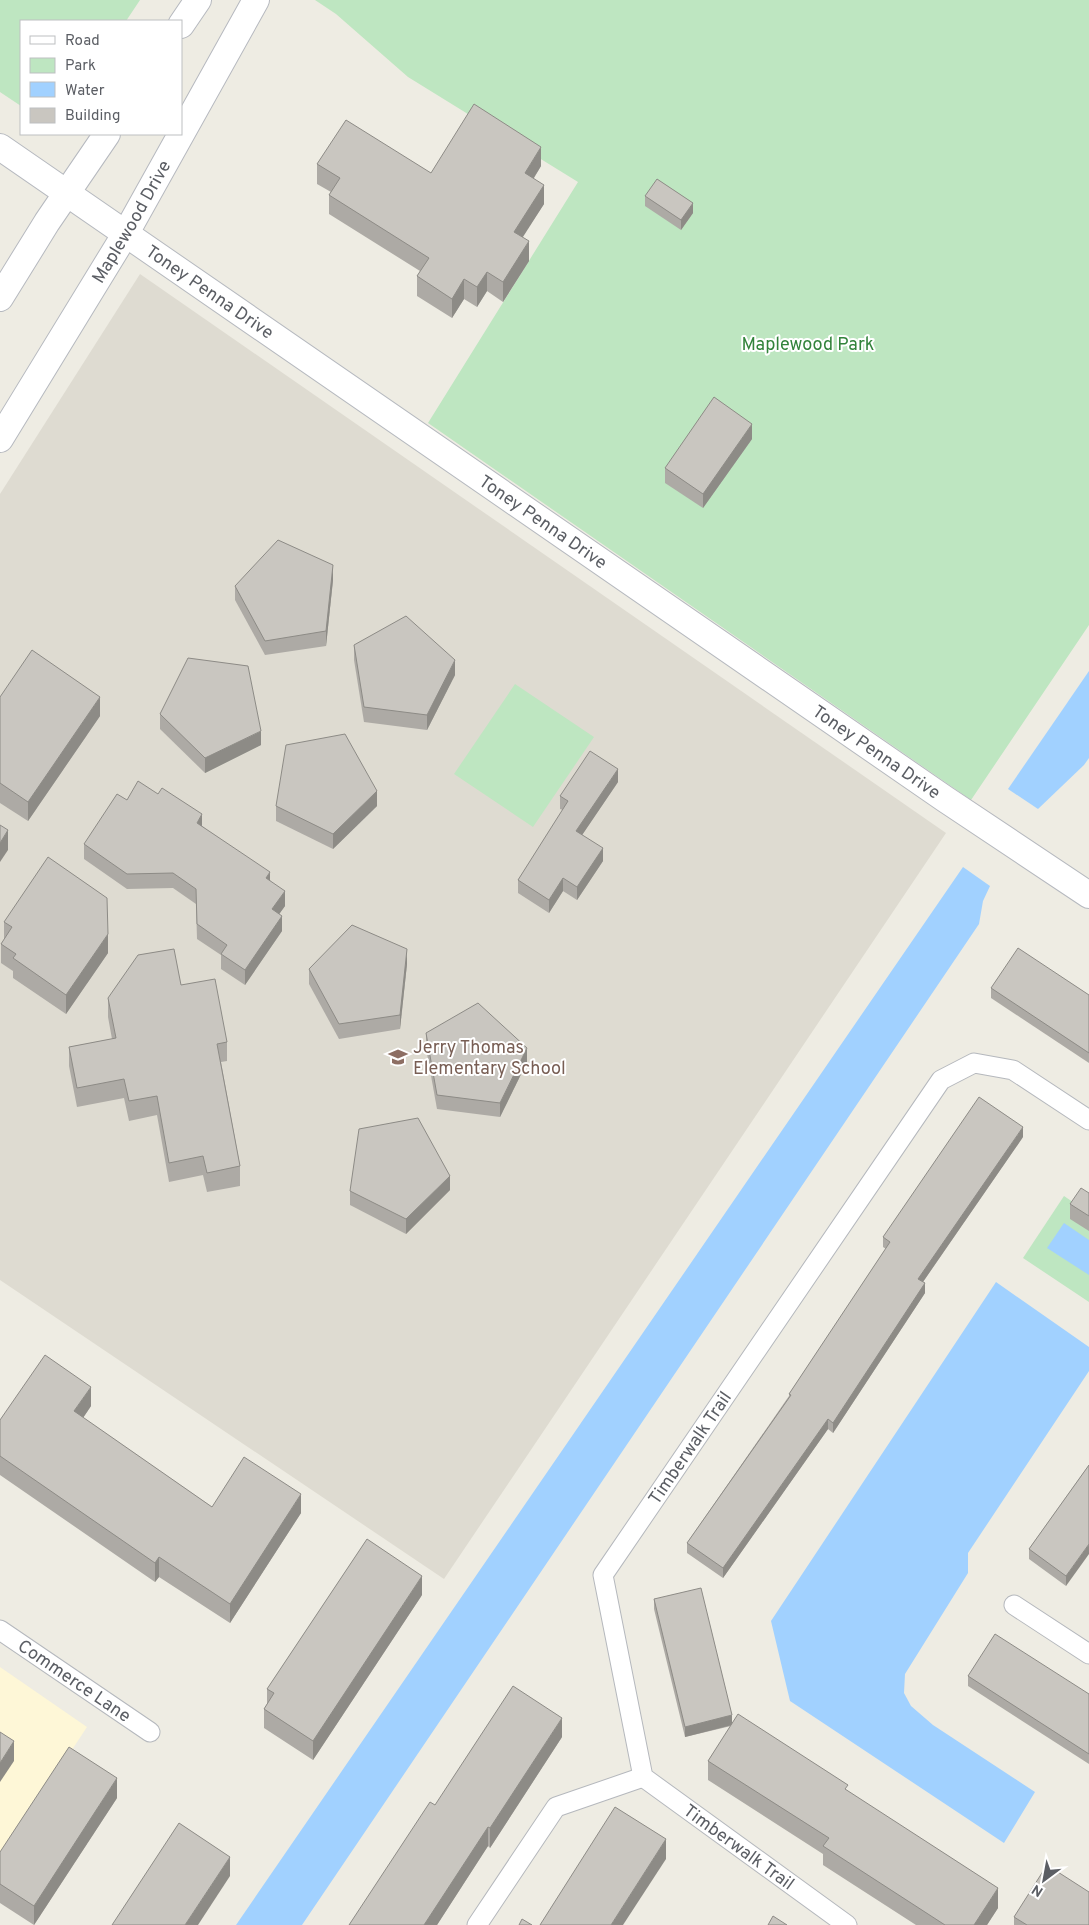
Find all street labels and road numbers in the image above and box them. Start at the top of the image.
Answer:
street label: Maplewood Drive [88,157,177,288]
street label: Toney Penna Drive [141,241,278,345]
street label: Toney Penna Drive [474,471,611,575]
street label: Toney Penna Drive [807,701,944,805]
street label: Timberwalk Trail [644,1388,738,1510]
street label: Commerce Lane [12,1635,135,1729]
street label: Timberwalk Trail [678,1800,798,1896]

